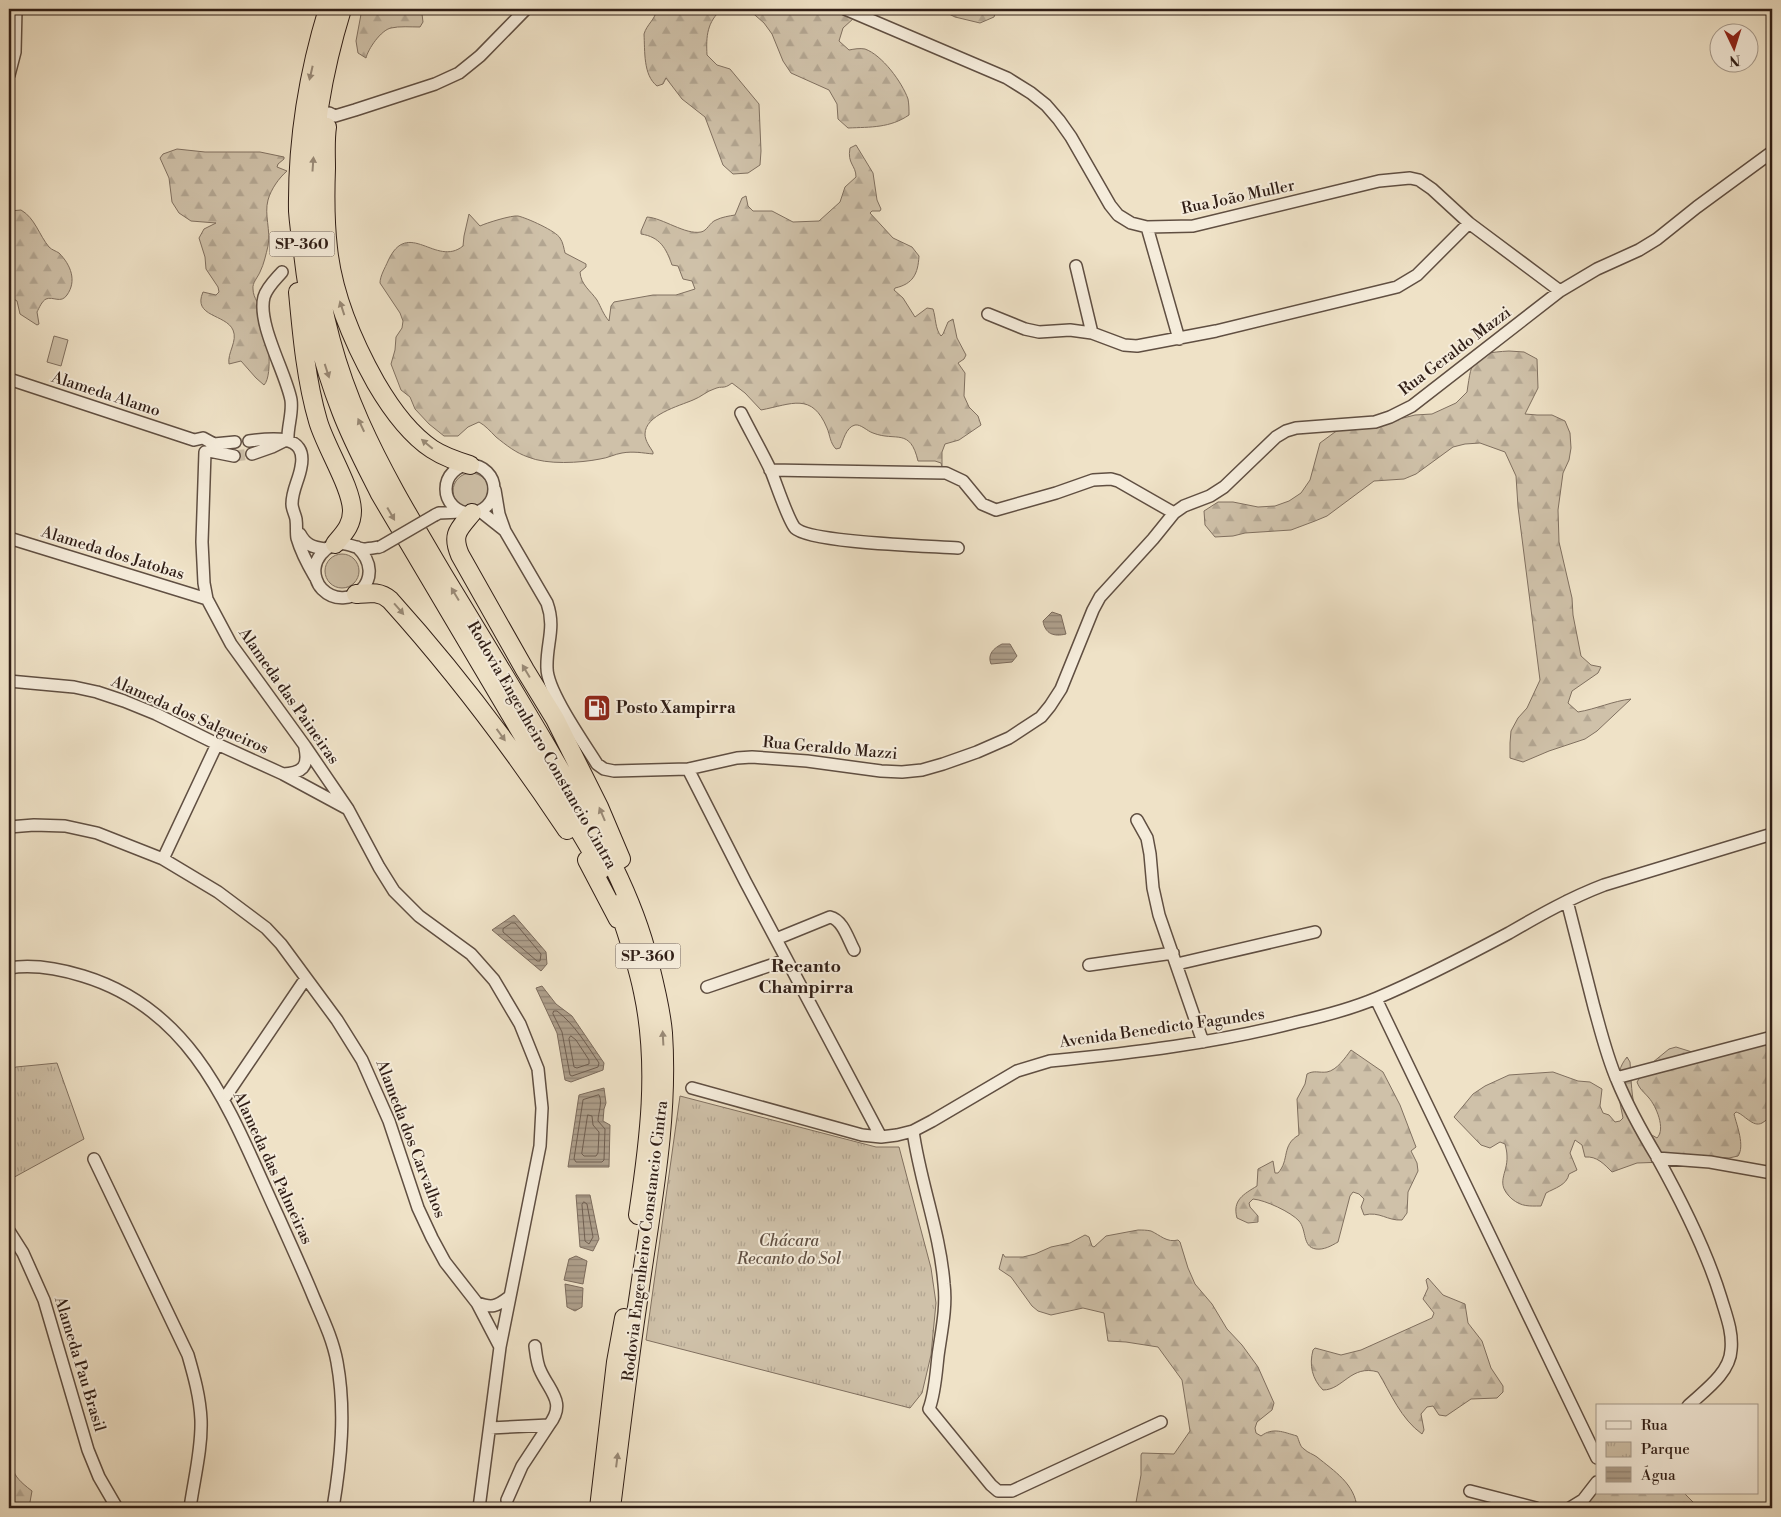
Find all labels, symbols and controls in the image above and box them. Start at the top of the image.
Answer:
north arrow [1708,22,1758,72]
text: N [1729,51,1741,69]
one-way arrow [307,65,315,80]
one-way arrow [309,156,317,172]
street label: Rua João Muller [1179,175,1297,219]
road number: SP-360 [270,232,334,256]
one-way arrow [338,300,346,315]
street label: Rua Geraldo Mazzi [1395,302,1515,400]
one-way arrow [324,364,332,379]
street label: Alameda Alamo [48,367,163,421]
one-way arrow [357,418,365,432]
one-way arrow [421,439,434,450]
one-way arrow [387,507,396,520]
street label: Alameda dos Jatobas [38,521,187,584]
one-way arrow [451,587,460,600]
one-way arrow [393,602,404,615]
street label: Rodovia Engenheiro Constancio Cintra [463,618,622,873]
street label: Alameda das Paineiras [234,623,344,768]
one-way arrow [521,664,530,677]
street label: Alameda dos Salgueiros [107,671,272,759]
fuel station icon: Posto Xampirra [582,693,612,723]
place label: Posto Xampirra [616,698,736,718]
one-way arrow [495,729,505,742]
street label: Rua Geraldo Mazzi [762,732,898,764]
one-way arrow [598,807,606,821]
road number: SP-360 [616,944,680,968]
district label: Recanto Champirra [758,955,854,999]
street label: Avenida Benedicto Fagundes [1057,1004,1266,1052]
one-way arrow [658,1030,666,1046]
street label: Alameda dos Carvalhos [371,1056,450,1221]
street label: Alameda das Palmeiras [228,1088,317,1248]
street label: Rodovia Engenheiro Constancio Cintra [618,1099,672,1383]
park label: Chácara Recanto do Sol [736,1231,842,1269]
street label: Alameda Pau Brasil [50,1293,110,1434]
legend [1596,1404,1758,1494]
text: Rua [1641,1416,1668,1435]
text: Parque [1641,1440,1690,1459]
one-way arrow [613,1452,621,1468]
text: Água [1640,1465,1676,1485]

